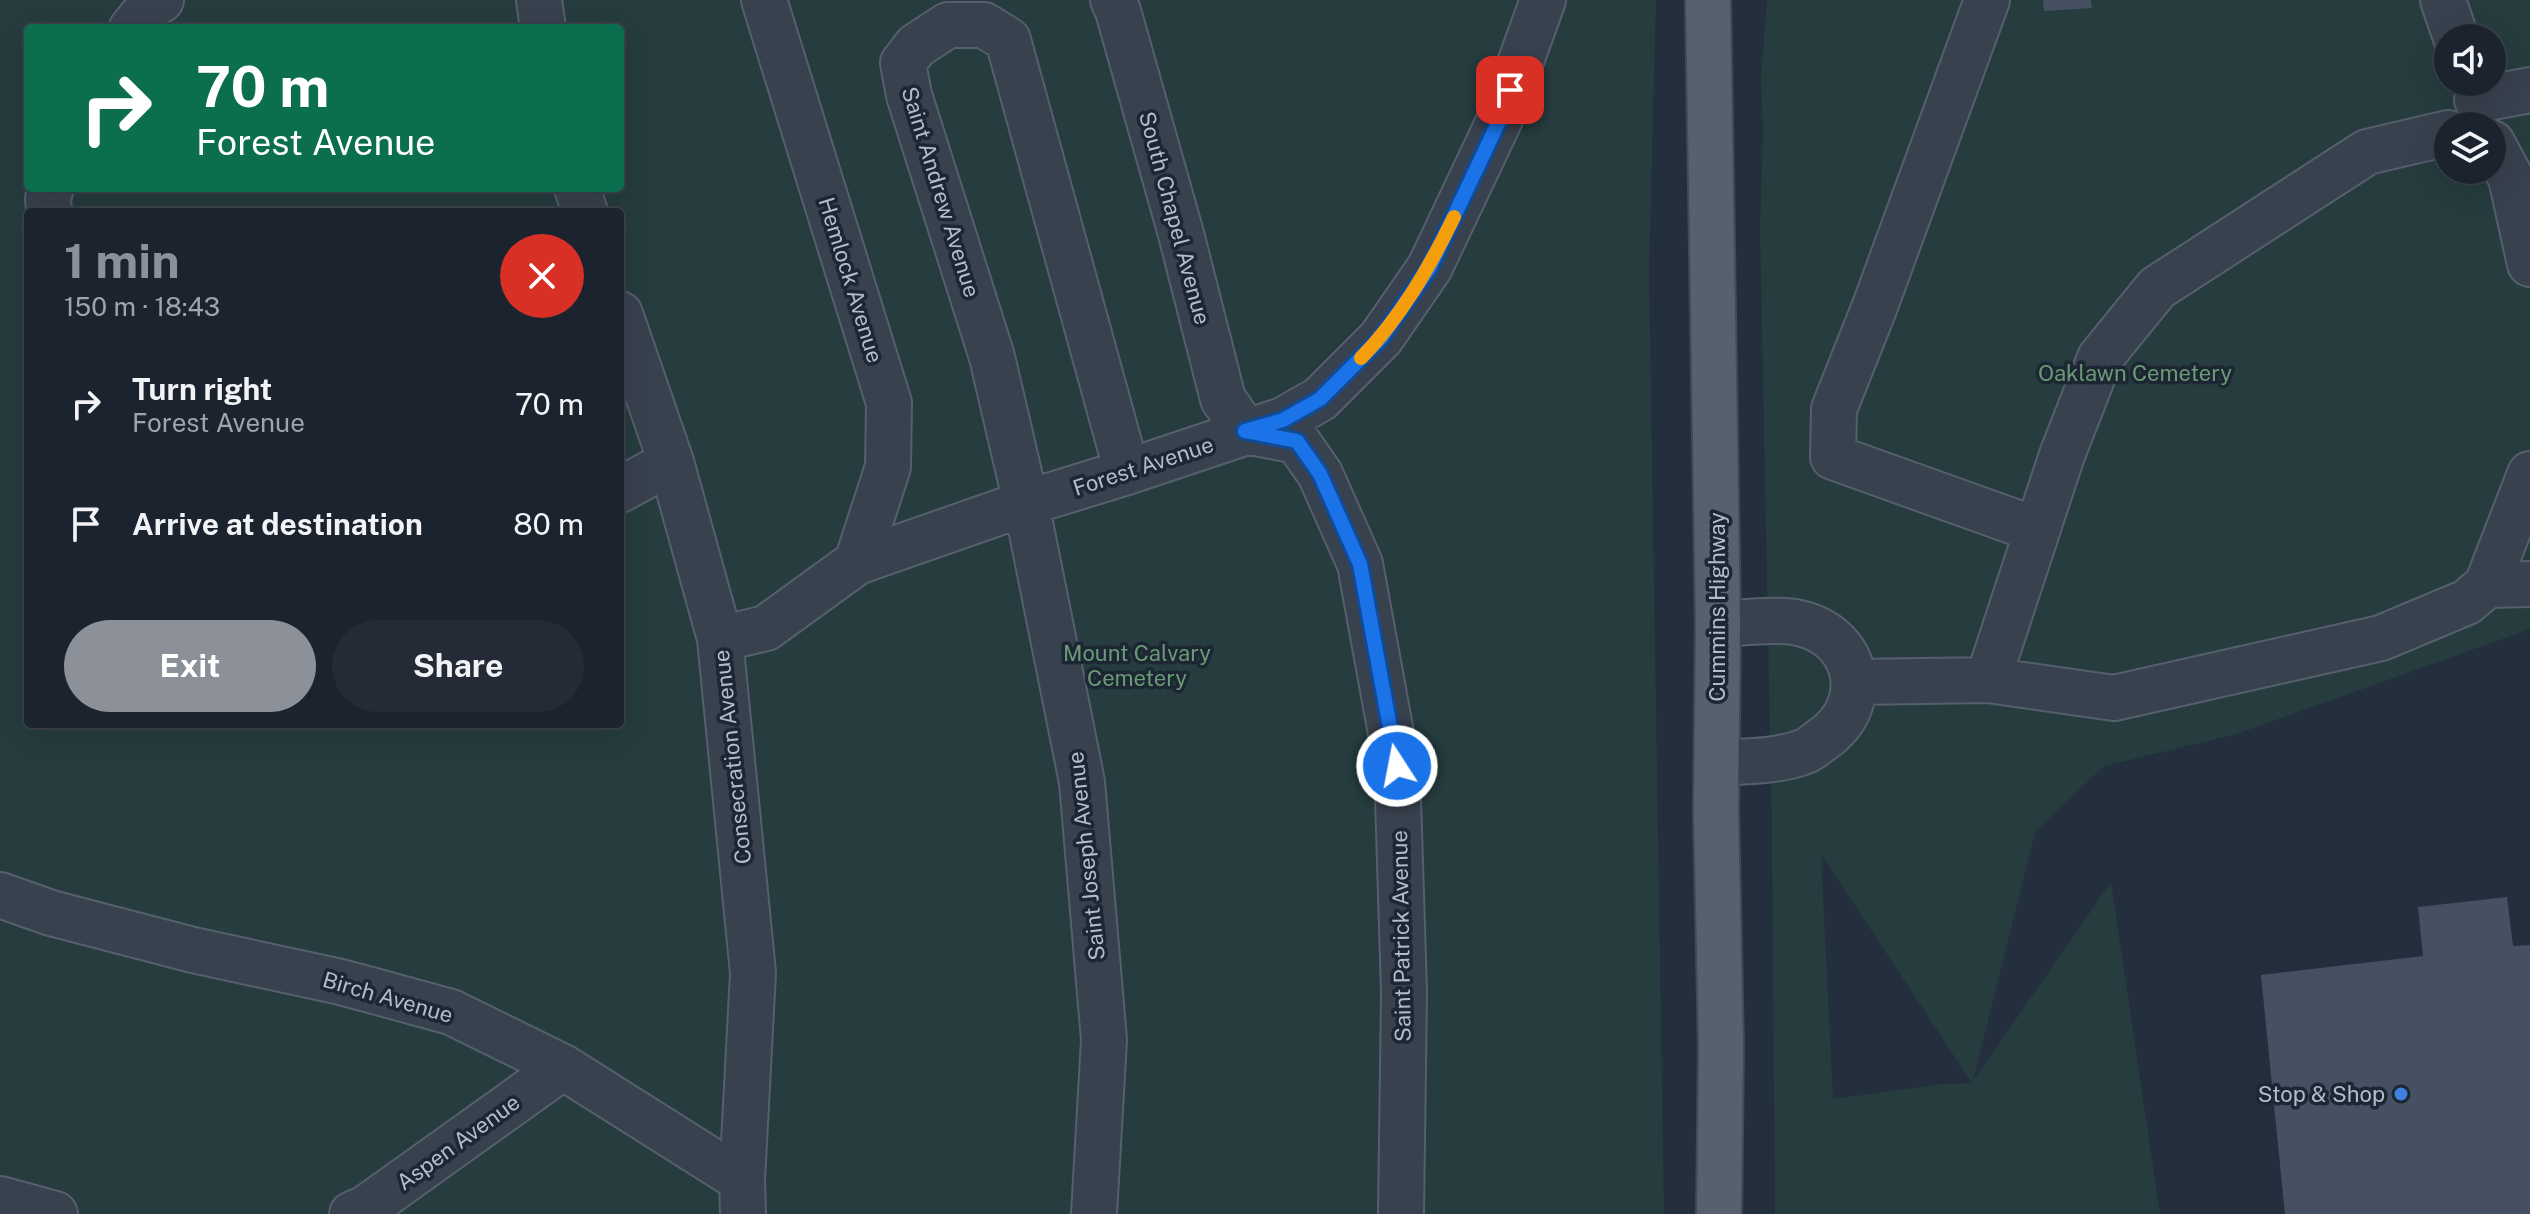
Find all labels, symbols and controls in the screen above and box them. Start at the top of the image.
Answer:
map controls [2434,24,2506,184]
button: sound [2434,24,2506,96]
text: 70 m [196,54,329,120]
icon: right [64,56,168,160]
pin [1476,56,1544,124]
icon: arrive [1488,68,1532,112]
street label: Saint Andrew Avenue [897,84,985,300]
street label: South Chapel Avenue [1134,109,1216,327]
button: layers [2434,112,2506,184]
text: Forest Avenue [196,121,435,163]
street label: Hemlock Avenue [813,194,889,366]
text: 1 min [64,232,180,289]
button: close [500,234,584,318]
text: 150 m · 18:43 [64,291,220,322]
park label: Oaklawn Cemetery [2038,360,2232,386]
text: Turn right [132,371,272,407]
icon: right [64,382,108,426]
text: 70 m [515,386,584,422]
text: Forest Avenue [132,407,305,438]
street label: Forest Avenue [1069,431,1217,501]
icon: arrive [64,502,108,546]
text: Arrive at destination [132,506,423,542]
text: 80 m [513,506,584,542]
street label: Cummins Highway [1704,512,1730,702]
button: Exit [64,620,316,712]
button: Share [332,620,584,712]
park label: Mount Calvary Cemetery [1063,640,1211,691]
street label: Consecration Avenue [708,648,756,866]
position arrow [1355,724,1439,808]
street label: Saint Joseph Avenue [1062,750,1110,962]
street label: Saint Patrick Avenue [1386,830,1416,1042]
street label: Birch Avenue [320,966,456,1028]
place label: Stop & Shop [2258,1081,2385,1107]
marker: Stop & Shop [2392,1085,2410,1103]
street label: Aspen Avenue [391,1089,525,1195]

